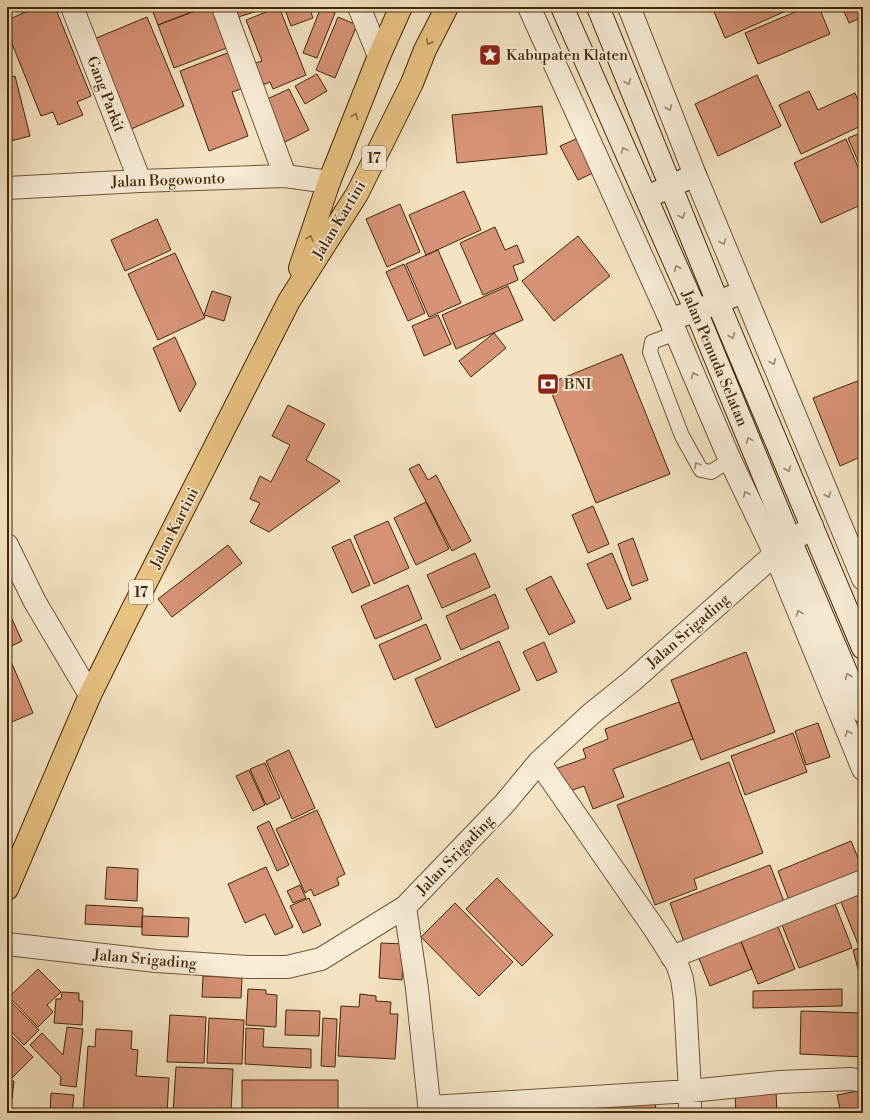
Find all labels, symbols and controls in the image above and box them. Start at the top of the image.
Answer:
one-way arrow [426,38,434,45]
place icon: Kabupaten Klaten [477,42,503,68]
place label: Kabupaten Klaten [506,46,628,65]
street label: Gang Parkit [82,54,129,135]
one-way arrow [624,79,632,86]
one-way arrow [664,105,672,112]
one-way arrow [351,113,359,120]
road number: 17 [362,146,386,170]
one-way arrow [621,146,629,153]
street label: Jalan Bogowonto [110,169,225,192]
street label: Jalan Kartini [308,178,370,264]
one-way arrow [677,211,685,219]
one-way arrow [305,235,314,242]
one-way arrow [718,238,726,245]
one-way arrow [674,265,682,273]
street label: Jalan Pemuda Selatan [677,286,752,429]
one-way arrow [727,332,735,339]
one-way arrow [768,358,776,365]
bank icon: BNI [535,371,561,397]
one-way arrow [690,371,698,378]
place label: BNI [563,375,592,394]
one-way arrow [746,436,754,444]
one-way arrow [695,462,702,469]
one-way arrow [783,464,791,472]
street label: Jalan Kartini [146,485,203,573]
one-way arrow [823,490,831,498]
one-way arrow [743,491,751,498]
road number: 17 [129,580,153,604]
street label: Jalan Srigading [642,590,734,673]
one-way arrow [795,609,803,616]
one-way arrow [845,673,853,681]
one-way arrow [845,729,853,737]
street label: Jalan Srigading [412,811,498,900]
street label: Jalan Srigading [91,945,198,974]

